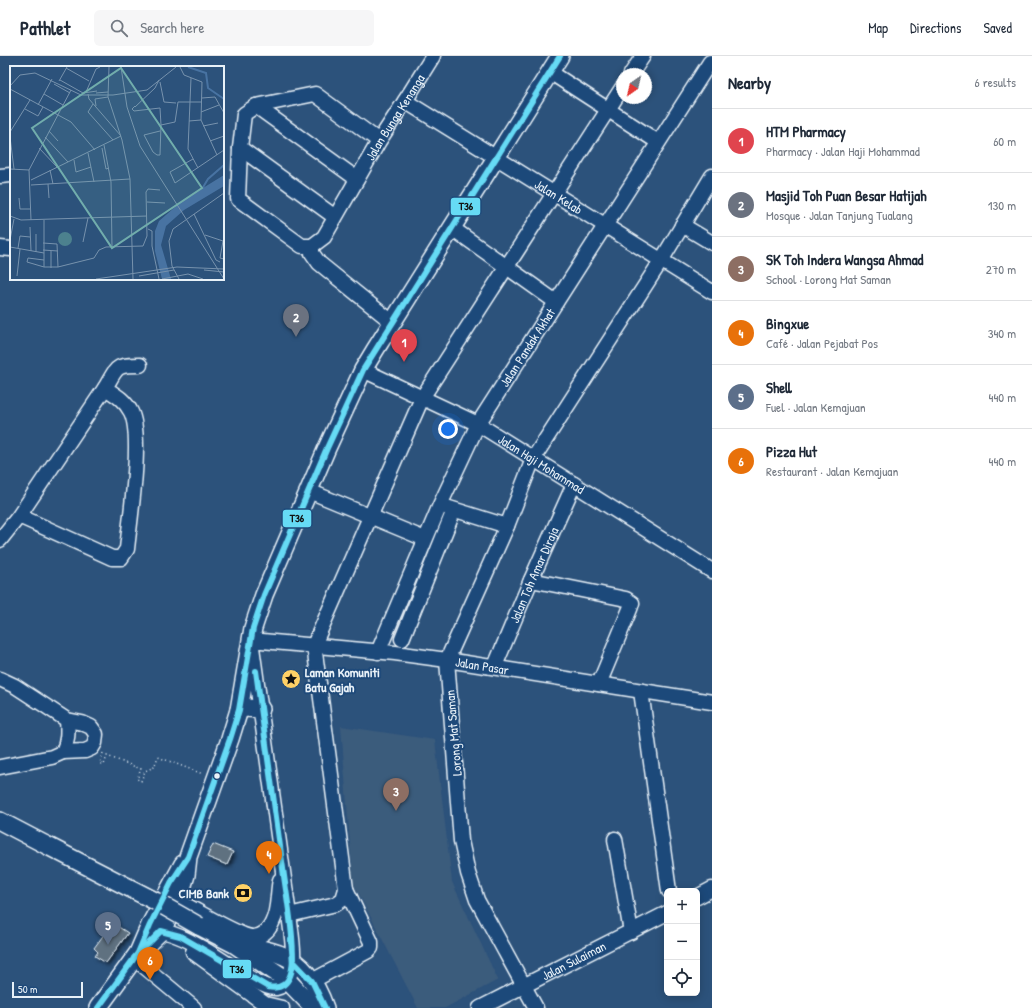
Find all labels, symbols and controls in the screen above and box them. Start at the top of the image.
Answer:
search box [94,10,374,46]
text: Pathlet [20,15,70,41]
icon: search [108,17,130,39]
text: Search here [140,17,204,38]
text: Map [868,18,888,37]
text: Directions [910,18,961,37]
text: Saved [983,18,1012,37]
inset map [10,66,224,280]
north arrow [616,68,652,104]
street label: Jalan Bunga Kenanga [361,70,429,163]
text: Nearby [728,71,771,94]
text: 6 results [975,73,1016,91]
text: HTM Pharmacy [766,121,846,142]
text: 1 [739,132,743,150]
text: 60 m [993,132,1016,150]
text: Pharmacy · Jalan Haji Mohammad [766,142,920,160]
street label: Jalan Kelab [531,175,586,218]
text: Masjid Toh Puan Besar Hatijah [766,185,927,206]
text: 2 [738,196,744,214]
text: 130 m [988,196,1016,214]
line badge: T36 [450,197,481,216]
text: T36 [458,199,474,213]
text: Mosque · Jalan Tanjung Tualang [766,206,913,224]
text: SK Toh Indera Wangsa Ahmad [766,249,923,270]
text: 3 [738,260,744,278]
text: 270 m [986,260,1016,278]
text: School · Lorong Mat Saman [766,270,891,288]
pin: 2 [283,304,309,337]
street label: Jalan Pandak Akhat [495,304,559,390]
text: Bingxue [766,313,809,334]
text: 4 [739,324,743,342]
text: 340 m [988,324,1016,342]
pin: 1 [391,329,417,362]
text: Café · Jalan Pejabat Pos [766,334,878,352]
text: Shell [766,377,792,398]
text: 5 [738,388,744,406]
text: 440 m [989,388,1016,406]
text: Fuel · Jalan Kemajuan [766,398,866,416]
your location [438,419,458,439]
street label: Jalan Haji Mohammad [495,430,588,498]
text: Pizza Hut [766,441,817,462]
text: 6 [738,452,744,470]
text: 440 m [989,452,1016,470]
text: Restaurant · Jalan Kemajuan [766,462,898,480]
line badge: T36 [282,509,312,528]
text: T36 [289,511,305,525]
street label: Jalan Toh Amar Diraja [505,524,563,626]
street label: Jalan Pasar [454,652,510,679]
place label: Laman Komuniti Batu Gajah [305,663,380,696]
place icon: Laman Komuniti Batu Gajah [280,668,302,690]
street label: Lorong Mat Saman [440,689,466,777]
unlabelled marker [212,771,222,781]
pin: 3 [383,778,409,811]
pin: 4 [256,841,282,874]
bank icon: CIMB Bank [232,882,254,904]
place label: CIMB Bank [179,884,230,902]
map controls [664,888,700,996]
button: + [664,888,700,924]
pin: 5 [95,912,121,945]
button: − [664,924,700,960]
street label: Jalan Sulaiman [538,937,609,984]
pin: 6 [137,947,163,980]
line badge: T36 [222,959,252,979]
button: locate [664,960,700,996]
text: T36 [229,962,245,976]
scale bar [12,980,83,999]
text: 50 m [18,982,38,996]

